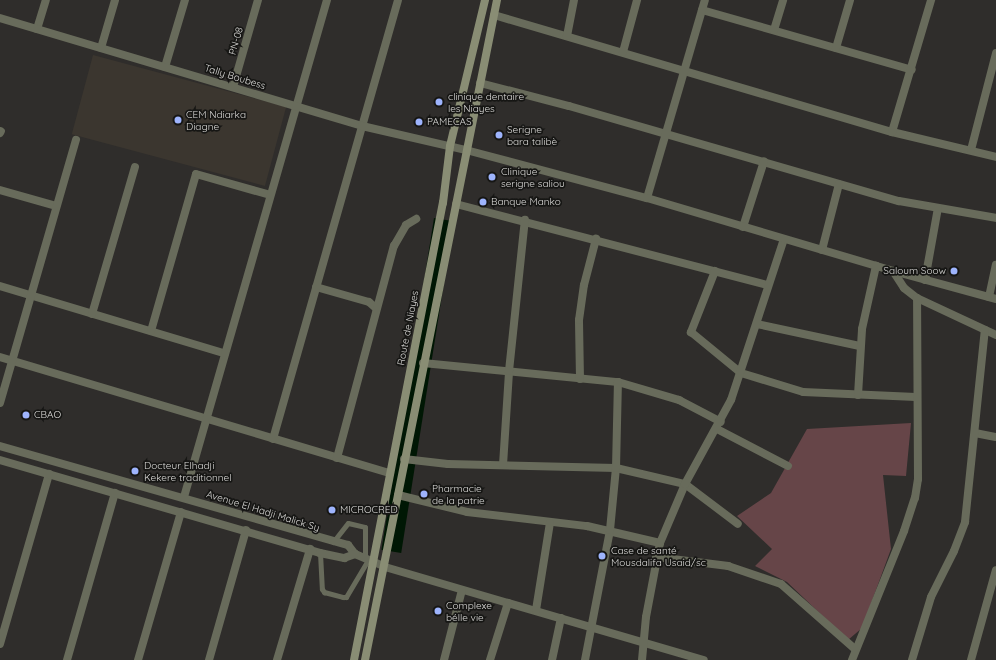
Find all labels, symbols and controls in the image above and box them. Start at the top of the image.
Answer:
street label: PN-08 [226,26,246,56]
street label: Tally Boubess [203,62,267,92]
place label: clinique dentaire les Niayes [448,90,524,114]
marker: clinique dentaire les Niayes [433,96,445,108]
place label: CEM Ndiarka Diagne [186,108,246,132]
marker: CEM Ndiarka Diagne [173,115,183,125]
place label: PAMECAS [427,116,472,128]
marker: PAMECAS [414,117,424,127]
place label: Serigne bara talibè [507,123,557,146]
marker: Serigne bara talibè [494,130,504,140]
place label: Clinique serigne saliou [501,165,565,188]
marker: Clinique serigne saliou [486,171,498,183]
place label: Banque Manko [491,196,561,208]
marker: Banque Manko [478,197,488,207]
place label: Saloum Soow [883,265,946,277]
marker: Saloum Soow [949,266,959,276]
street label: Route de Niayes [395,290,421,366]
place label: CBAO [34,409,61,421]
marker: CBAO [21,410,31,420]
place label: Docteur Elhadji Kekere traditionnel [144,459,231,482]
marker: Docteur Elhadji Kekere traditionnel [129,465,141,477]
place label: Pharmacie de la patrie [432,482,485,506]
street label: Avenue El Hadji Malick Sy [205,488,321,534]
marker: Pharmacie de la patrie [419,489,429,499]
place label: MICROCRED [340,504,398,516]
marker: MICROCRED [327,505,337,515]
place label: Case de santé Mousdalifa Usaid/sc [611,544,706,568]
marker: Case de santé Mousdalifa Usaid/sc [596,550,608,562]
place label: Complexe bélle vie [446,599,492,622]
marker: Complexe bélle vie [433,606,443,616]

